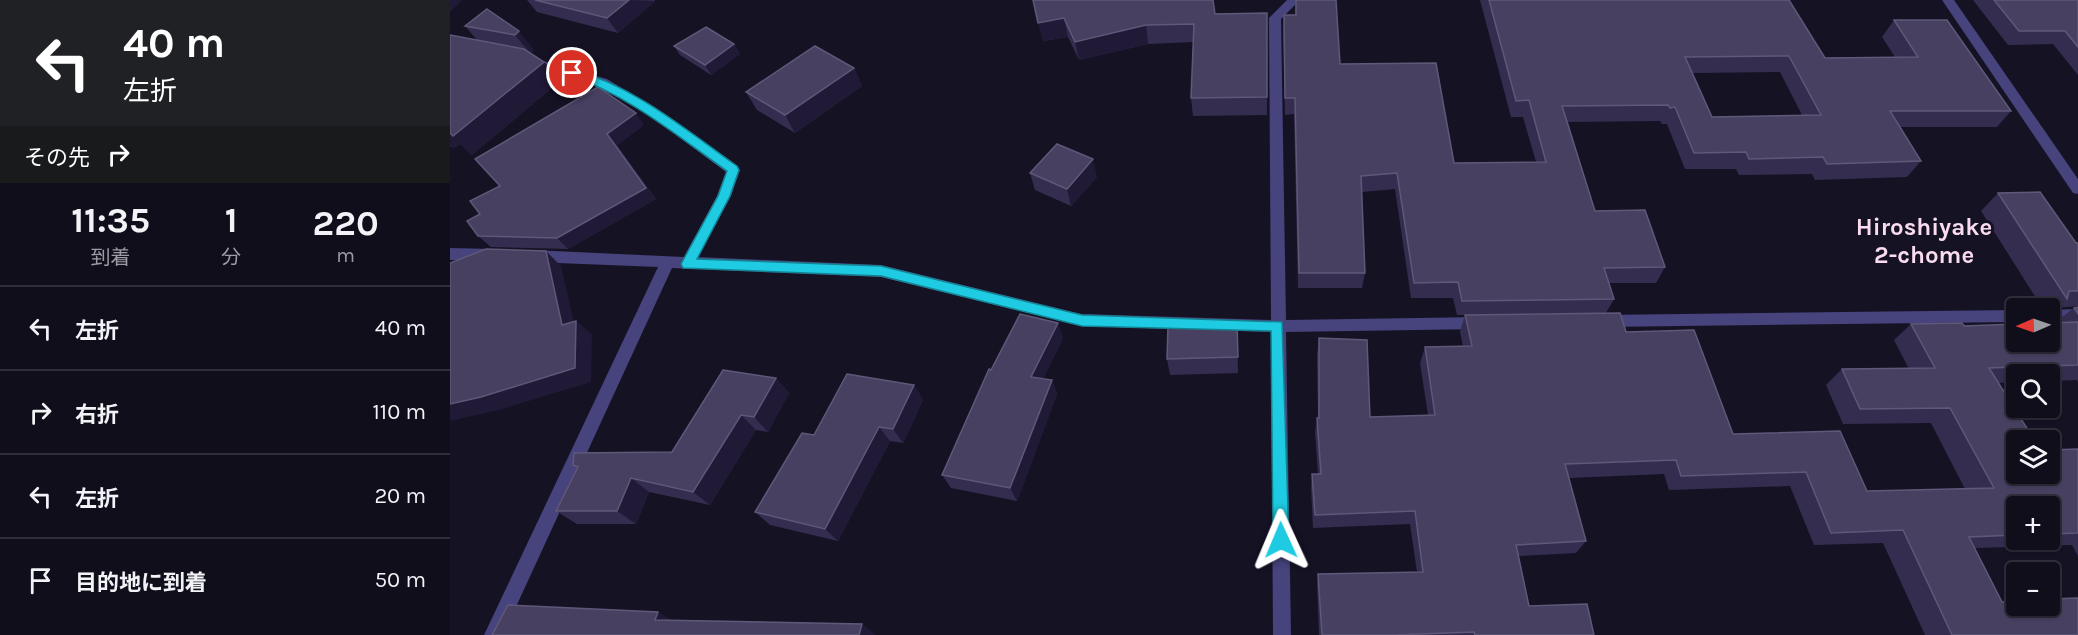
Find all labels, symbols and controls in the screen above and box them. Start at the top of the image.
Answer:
text: 40 m [123,18,225,68]
icon: left [24,24,102,102]
pin [546,47,597,98]
icon: arrive [555,56,588,89]
text: 左折 [123,75,177,107]
icon: right [102,138,135,171]
text: その先 [24,145,90,171]
text: 11:35 [71,199,150,241]
text: 1 [225,199,238,241]
text: 220 [312,202,379,244]
district label: Hiroshiyake 2-chome [1856,213,1992,269]
text: m [336,244,355,267]
text: 到着 [91,246,131,269]
text: 分 [221,246,241,269]
north arrow [2006,298,2060,352]
map controls [2006,298,2060,616]
icon: left [24,312,57,345]
text: 40 m [375,315,426,341]
text: 左折 [75,318,119,344]
button: search [2006,364,2060,418]
icon: right [24,396,57,429]
text: 110 m [373,399,426,425]
text: 右折 [75,402,119,428]
button: layers [2006,430,2060,484]
icon: left [24,480,57,513]
text: 20 m [374,483,426,509]
text: 左折 [75,486,119,512]
button: + [2006,496,2060,550]
position arrow [1249,508,1313,572]
button: − [2006,562,2060,616]
icon: arrive [24,564,57,597]
text: 50 m [375,567,426,593]
text: 目的地に到着 [75,570,207,596]

